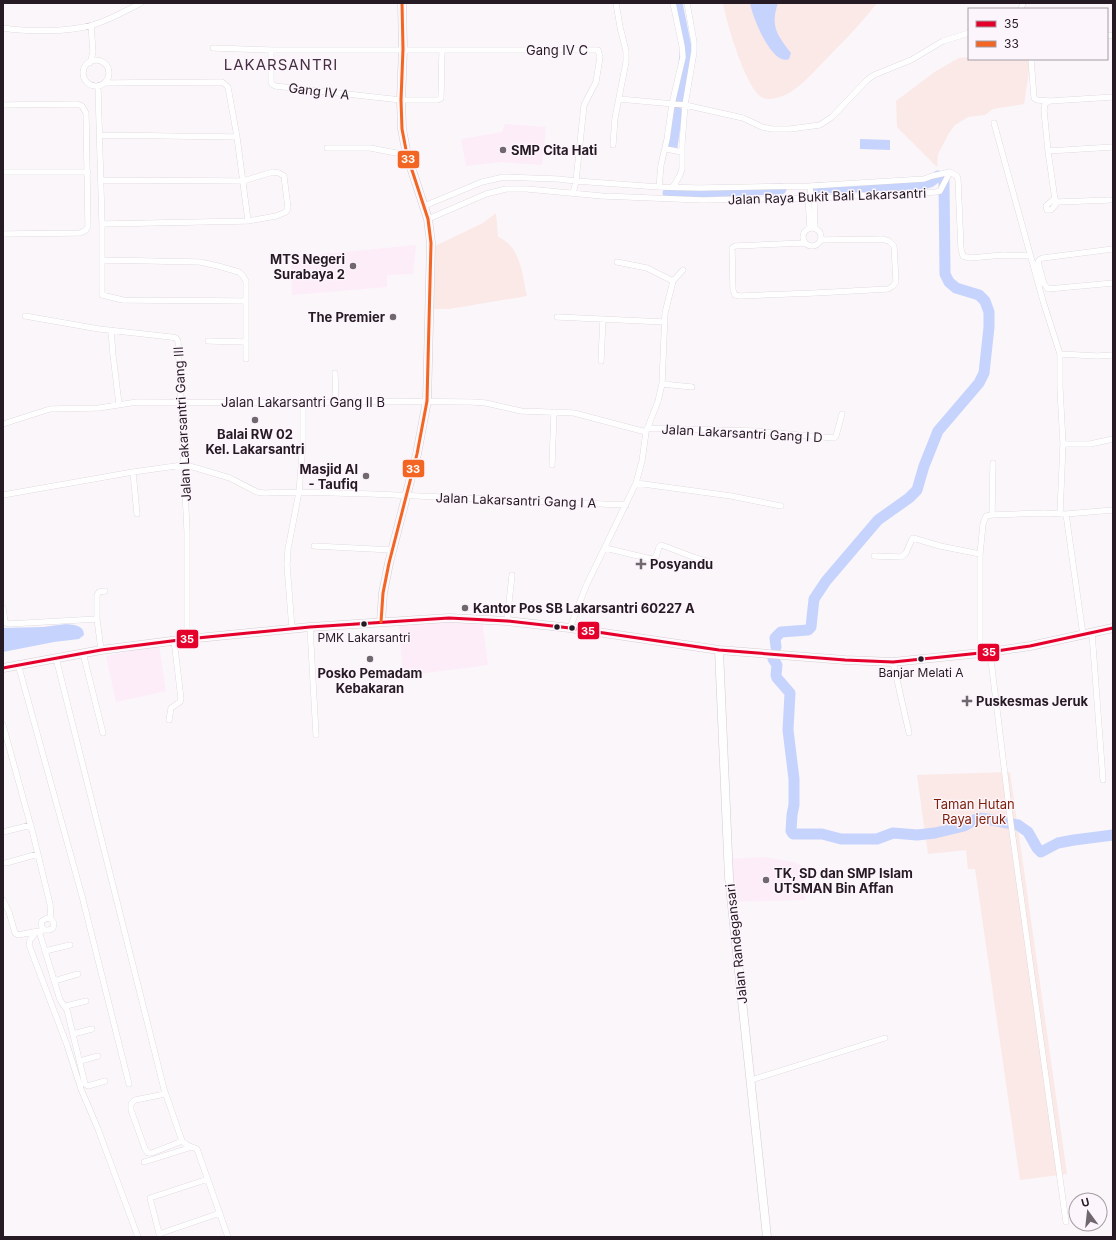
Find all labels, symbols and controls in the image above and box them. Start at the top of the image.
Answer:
legend [968,8,1108,60]
text: 35 [1004,16,1019,31]
text: 33 [1004,36,1019,51]
street label: Gang IV C [526,42,588,58]
district label: LAKARSANTRI [224,55,338,74]
street label: Gang IV A [288,79,350,103]
place label: SMP Cita Hati [511,142,597,158]
marker: SMP Cita Hati [498,145,508,155]
line badge: 33 [397,150,420,169]
text: 33 [401,152,415,166]
street label: Jalan Raya Bukit Bali Lakarsantri [727,185,927,207]
place label: MTS Negeri Surabaya 2 [270,251,345,282]
marker: MTS Negeri Surabaya 2 [348,261,358,271]
place label: The Premier [308,309,386,325]
marker: The Premier [388,312,398,322]
street label: Jalan Lakarsantri Gang III [170,346,194,502]
street label: Jalan Lakarsantri Gang II B [221,394,385,410]
marker: Balai RW 02 Kel. Lakarsantri [250,415,260,425]
street label: Jalan Lakarsantri Gang I D [661,421,823,445]
place label: Balai RW 02 Kel. Lakarsantri [206,426,305,457]
line badge: 33 [402,459,425,478]
place label: Masjid Al - Taufiq [300,461,358,492]
text: 33 [406,462,420,476]
marker: Masjid Al - Taufiq [361,471,371,481]
street label: Jalan Lakarsantri Gang I A [435,489,597,511]
place label: Posyandu [650,556,713,572]
marker: Posyandu [635,558,647,570]
place label: Kantor Pos SB Lakarsantri 60227 A [473,600,695,616]
marker: Kantor Pos SB Lakarsantri 60227 A [460,603,470,613]
marker: PMK Lakarsantri [359,619,369,629]
line badge: 35 [577,621,600,640]
unlabelled marker [552,622,562,632]
unlabelled marker [567,623,577,633]
text: 35 [581,624,595,638]
line badge: 35 [176,629,199,649]
place label: PMK Lakarsantri [317,630,411,645]
text: 35 [180,632,194,646]
line badge: 35 [977,643,1000,662]
text: 35 [982,645,996,659]
marker: Posko Pemadam Kebakaran [365,654,375,664]
marker: Banjar Melati A [916,654,926,664]
place label: Posko Pemadam Kebakaran [318,665,423,696]
place label: Banjar Melati A [878,665,964,680]
place label: Puskesmas Jeruk [976,693,1089,709]
marker: Puskesmas Jeruk [961,695,973,707]
park label: Taman Hutan Raya jeruk [933,796,1015,827]
place label: TK, SD dan SMP Islam UTSMAN Bin Affan [774,865,913,896]
marker: TK, SD dan SMP Islam UTSMAN Bin Affan [761,875,771,885]
street label: Jalan Randegansari [722,883,750,1005]
north arrow [1068,1192,1108,1232]
text: U [1080,1195,1091,1210]

